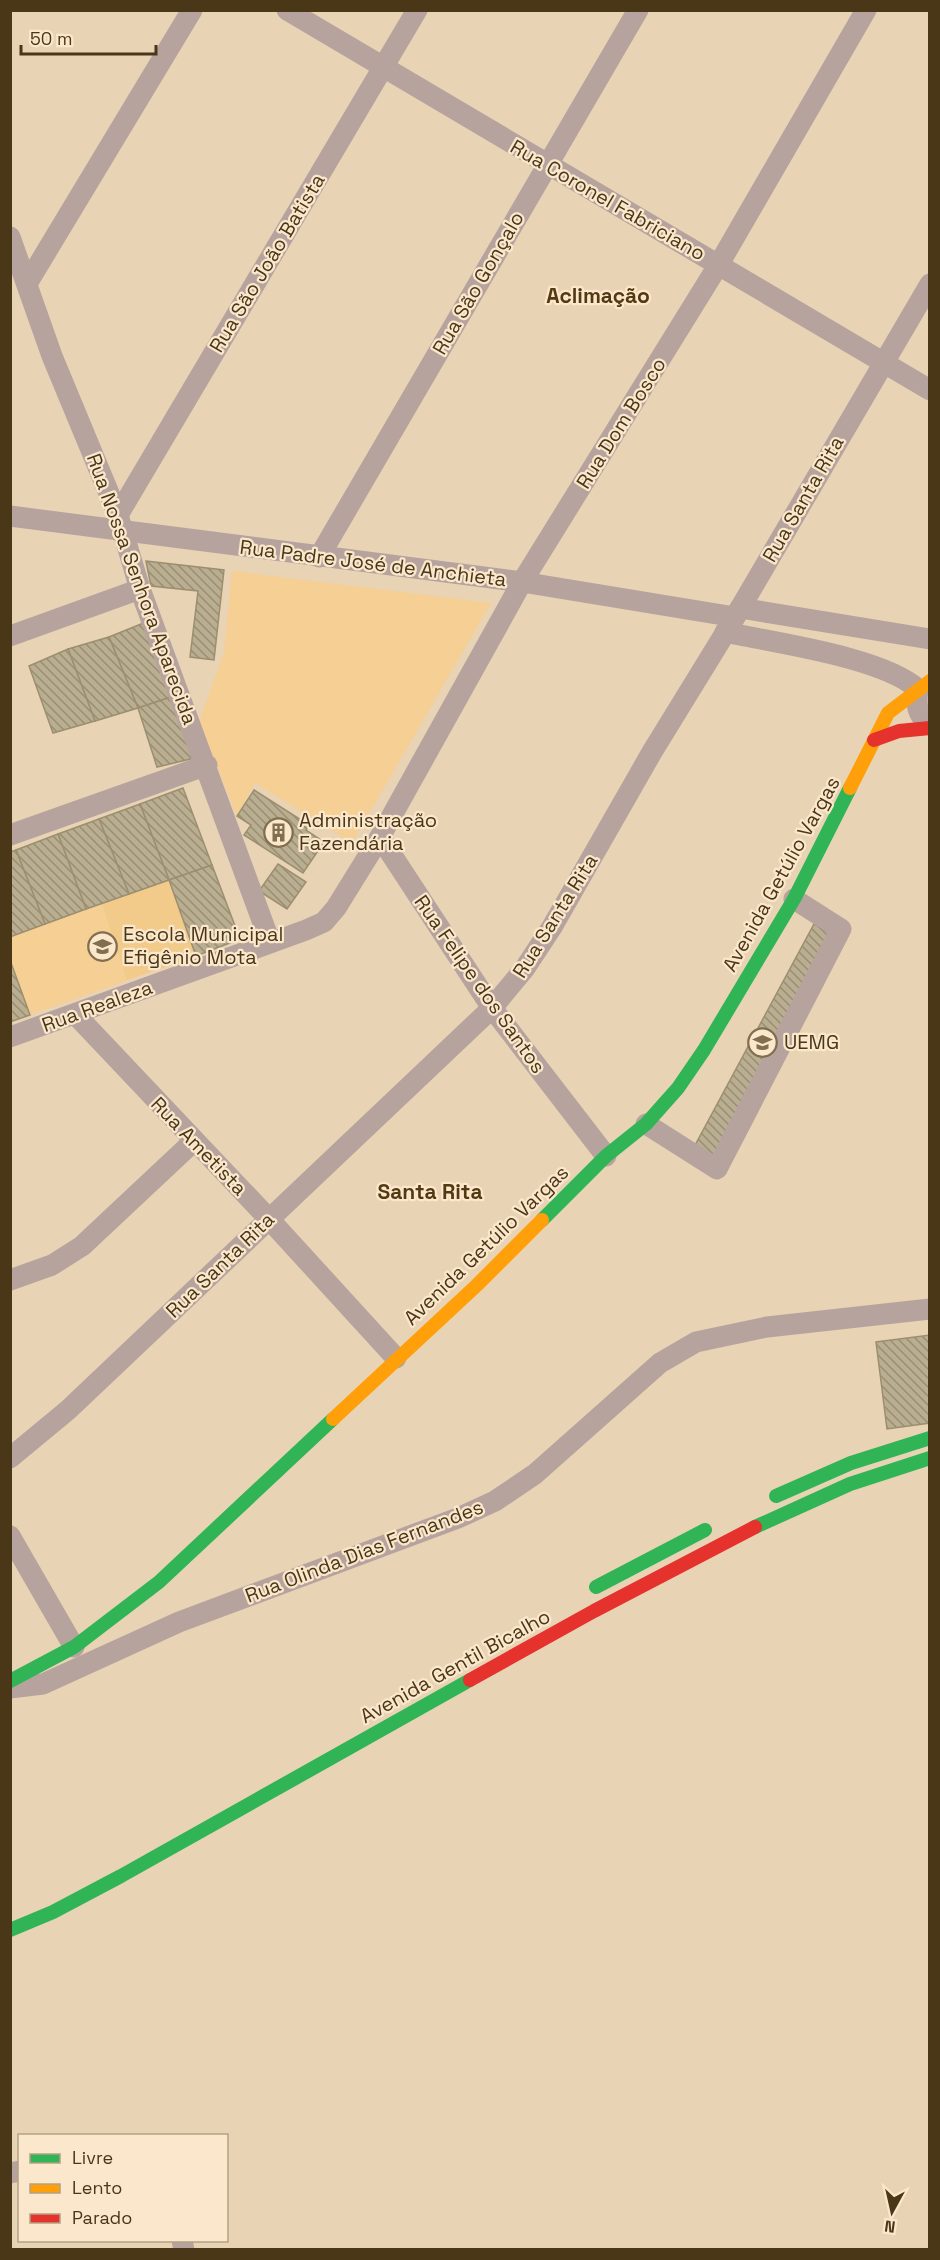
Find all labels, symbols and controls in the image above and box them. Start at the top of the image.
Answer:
scale bar [21,18,156,56]
text: 50 m [30,27,72,50]
street label: Rua Coronel Fabriciano [506,134,710,266]
street label: Rua São João Batista [203,169,331,357]
street label: Rua São Gonçalo [426,207,530,359]
district label: Aclimação [546,282,650,309]
street label: Rua Dom Bosco [570,353,672,493]
street label: Rua Santa Rita [756,431,850,567]
street label: Rua Nossa Senhora Aparecida [81,450,203,728]
street label: Rua Padre José de Anchieta [238,534,508,592]
street label: Avenida Getúlio Vargas [716,772,846,976]
place label: Administração Fazendária [299,807,437,856]
building icon: Administração Fazendária [262,816,294,848]
street label: Rua Santa Rita [507,849,603,983]
street label: Rua Felipe dos Santos [409,890,551,1078]
place label: Escola Municipal Efigênio Mota [123,921,284,970]
school or university icon: Escola Municipal Efigênio Mota [86,930,118,962]
street label: Rua Realeza [38,974,156,1038]
school or university icon: UEMG [747,1026,779,1058]
place label: UEMG [784,1029,839,1055]
street label: Rua Ametista [145,1091,253,1201]
street label: Avenida Getúlio Vargas [398,1159,574,1331]
district label: Santa Rita [377,1178,483,1205]
street label: Rua Santa Rita [160,1207,280,1323]
street label: Rua Olinda Dias Fernandes [241,1494,487,1608]
street label: Avenida Gentil Bicalho [355,1603,555,1729]
legend [18,2134,228,2242]
text: Livre [72,2146,113,2169]
text: Lento [72,2176,122,2199]
north arrow [862,2182,922,2242]
text: Parado [72,2206,132,2229]
text: N [883,2215,897,2238]

